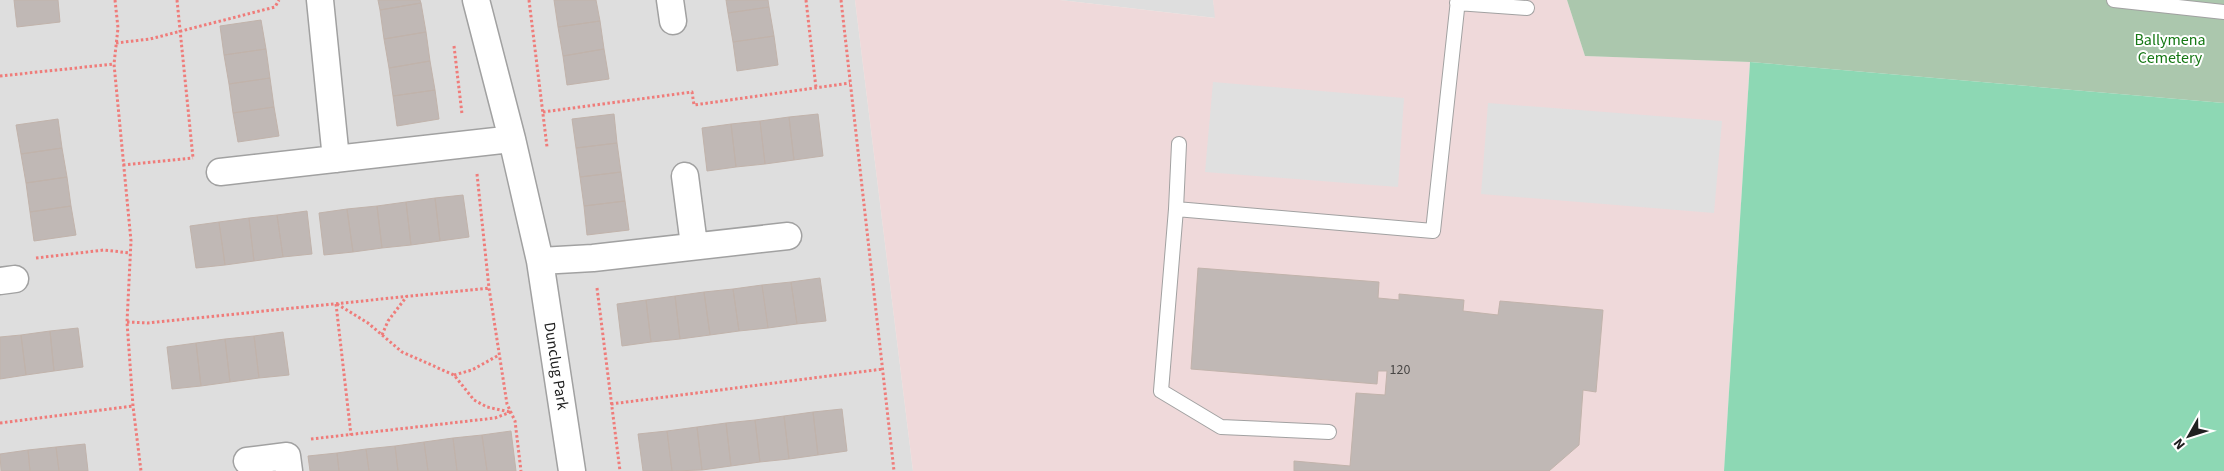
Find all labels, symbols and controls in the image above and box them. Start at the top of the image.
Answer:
park label: Ballymena Cemetery [2134,29,2206,69]
street label: Dunclug Park [538,321,574,412]
house number: 120 [1390,360,1410,380]
north arrow [2164,411,2214,461]
text: N [2169,434,2190,453]

